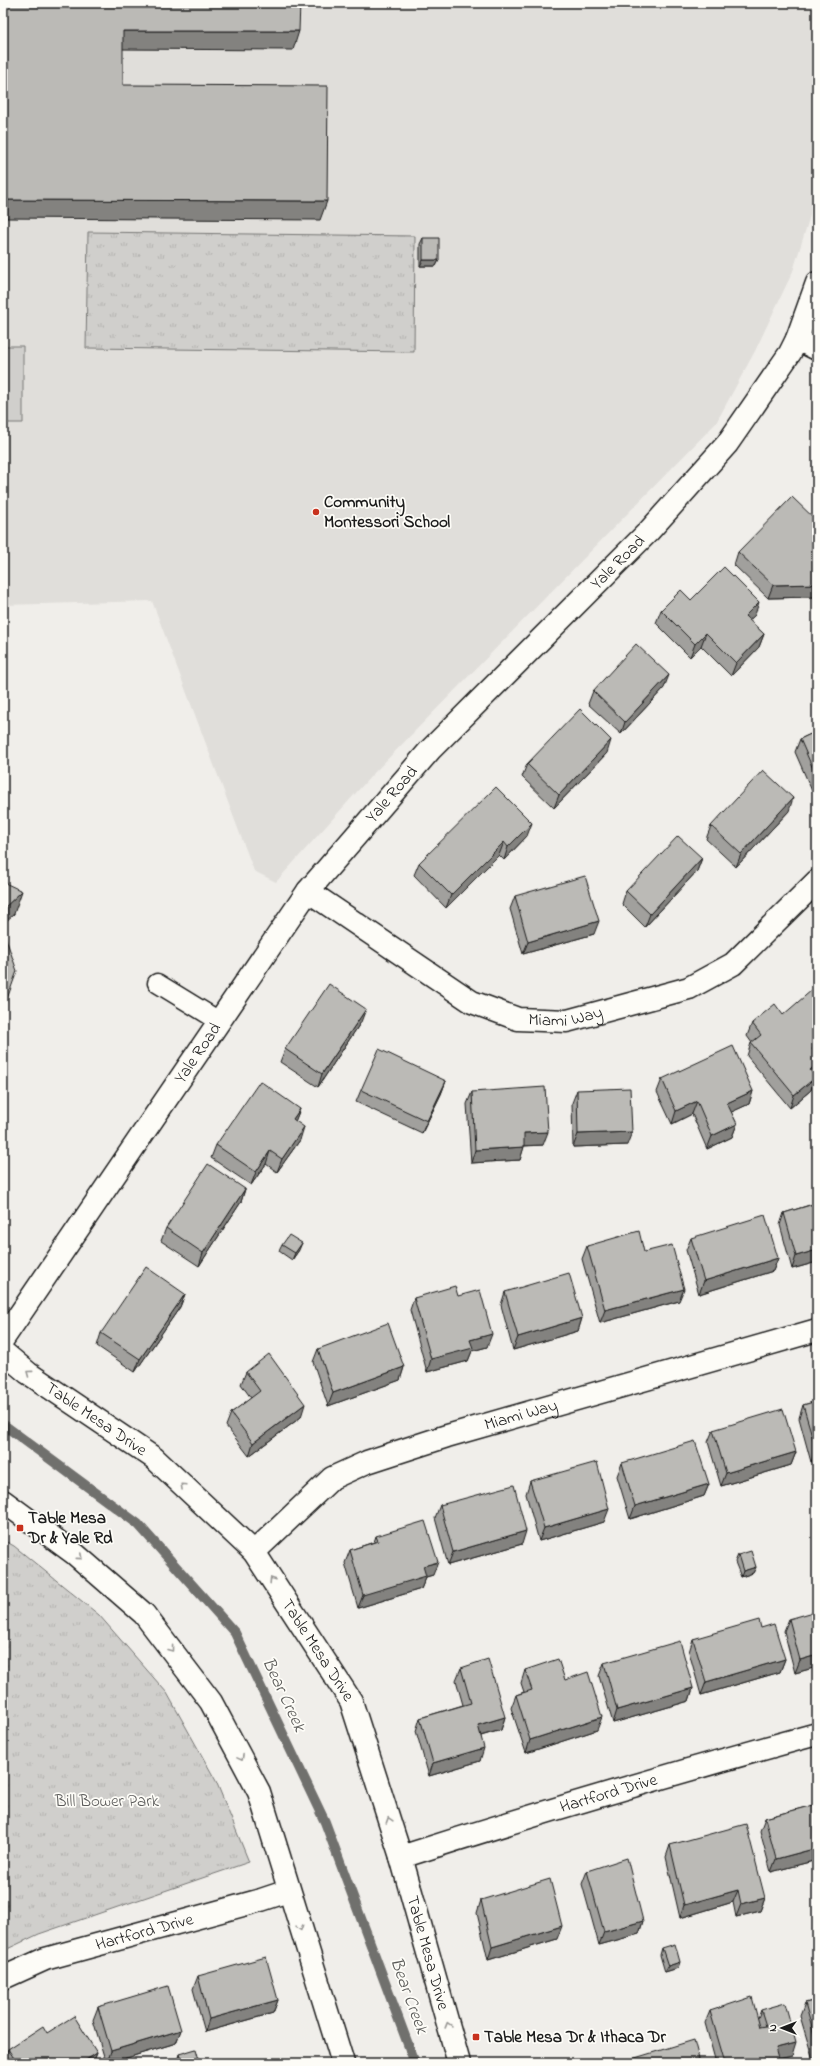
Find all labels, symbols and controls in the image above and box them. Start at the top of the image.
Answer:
place label: Community Montessori School [324,490,450,535]
marker: Community Montessori School [311,507,321,517]
street label: Yale Road [585,529,651,595]
street label: Yale Road [360,760,424,828]
street label: Miami Way [528,999,606,1034]
street label: Yale Road [168,1017,228,1088]
one-way arrow [26,1371,33,1378]
street label: Table Mesa Drive [40,1376,152,1463]
street label: Miami Way [481,1392,561,1437]
one-way arrow [180,1483,188,1491]
place label: Table Mesa Dr & Yale Rd [27,1506,113,1551]
marker: Table Mesa Dr & Yale Rd [15,1523,25,1533]
one-way arrow [75,1553,82,1560]
one-way arrow [269,1577,277,1584]
street label: Table Mesa Drive [275,1594,361,1707]
one-way arrow [166,1645,173,1652]
water label: Bear Creek [254,1654,312,1738]
one-way arrow [236,1754,243,1761]
street label: Hartford Drive [557,1767,660,1820]
park label: Bill Bower Park [54,1789,159,1814]
one-way arrow [385,1817,394,1824]
street label: Table Mesa Drive [400,1893,456,2013]
street label: Hartford Drive [93,1906,196,1957]
one-way arrow [295,1924,304,1931]
water label: Bear Creek [382,1954,434,2039]
north arrow [762,2008,802,2048]
one-way arrow [444,2022,453,2029]
text: N [765,2024,781,2032]
place label: Table Mesa Dr & Ithaca Dr [484,2025,667,2050]
marker: Table Mesa Dr & Ithaca Dr [471,2032,481,2042]

